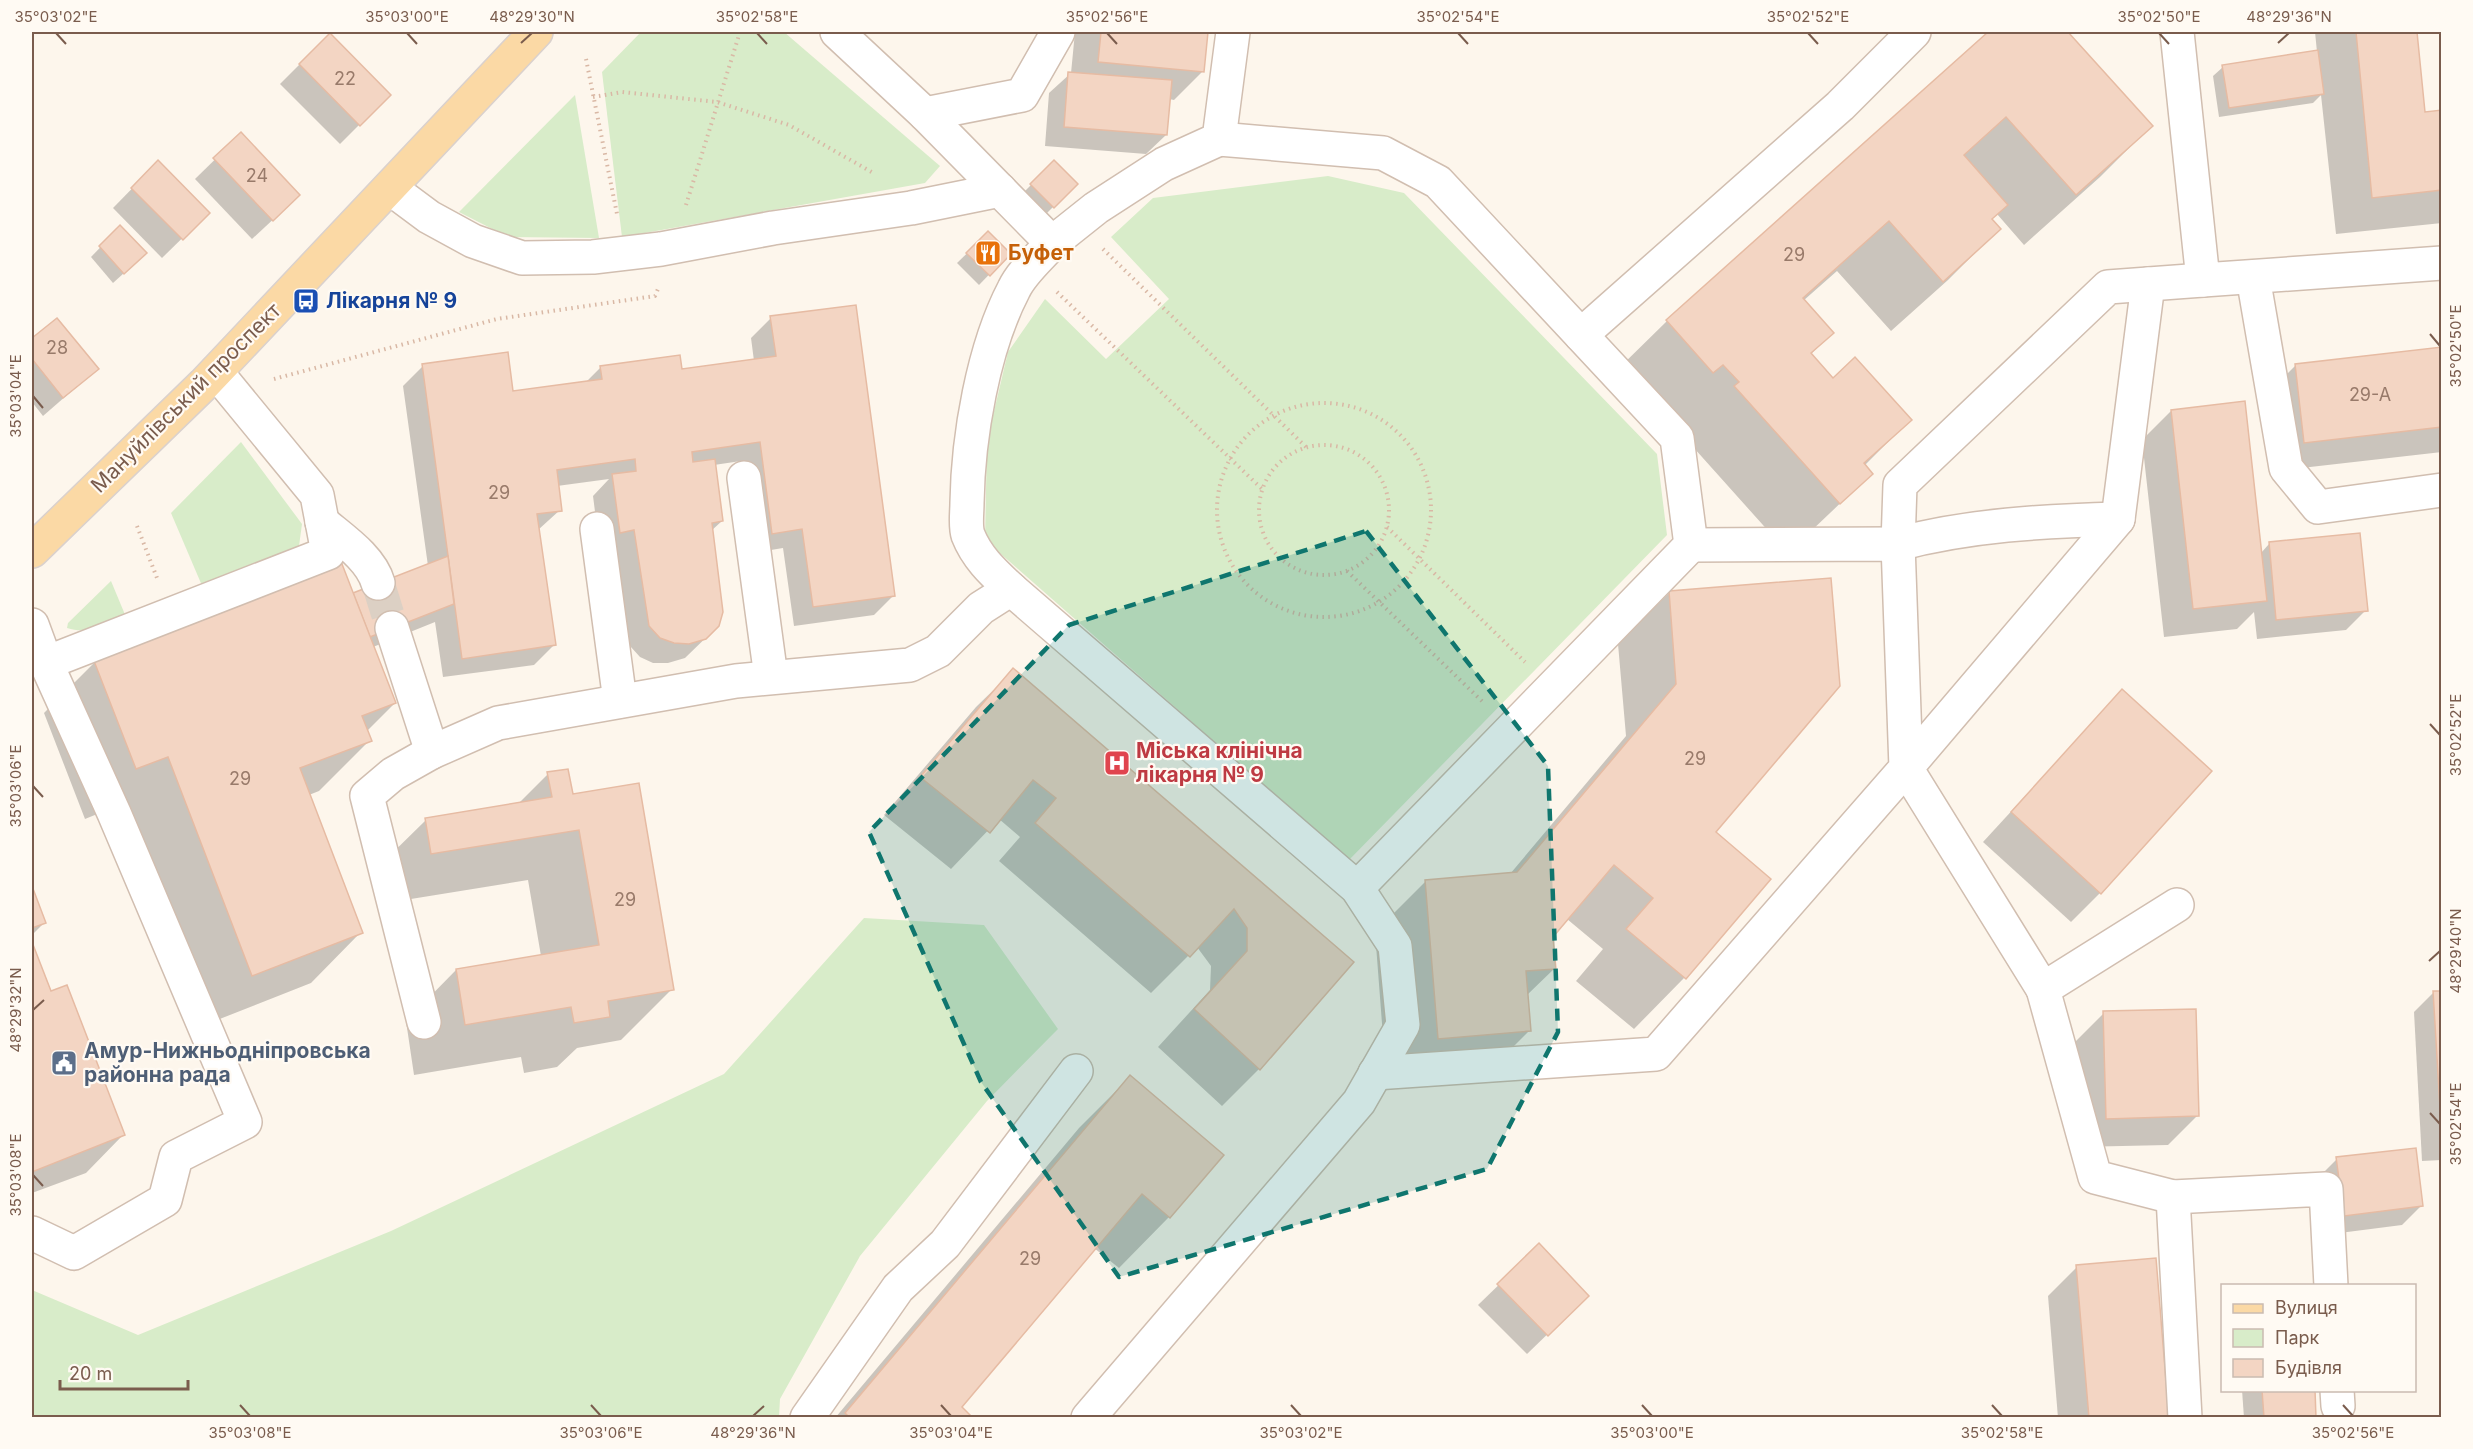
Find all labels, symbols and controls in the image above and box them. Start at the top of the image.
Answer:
text: 35°03'02"E [14,7,98,26]
text: 35°03'00"E [365,7,449,26]
text: 48°29'30"N [489,7,575,26]
text: 35°02'58"E [716,7,798,26]
text: 35°02'56"E [1066,7,1148,26]
text: 35°02'54"E [1416,7,1500,26]
text: 35°02'52"E [1767,7,1849,26]
text: 35°02'50"E [2118,7,2200,26]
text: 48°29'36"N [2246,7,2332,26]
house number: 22 [334,68,356,89]
house number: 24 [246,165,268,186]
restaurant icon: Буфет [973,238,1003,268]
place label: Буфет [1008,240,1074,265]
house number: 29 [1783,244,1805,265]
bus stop icon: Лікарня № 9 [291,286,321,316]
place label: Лікарня № 9 [326,288,457,313]
street label: Мануйлівський проспект [86,298,286,498]
text: 35°02'50"E [2446,305,2465,387]
house number: 28 [46,337,68,358]
text: 35°03'04"E [6,354,25,438]
house number: 29-А [2349,384,2391,405]
house number: 29 [488,482,510,503]
text: 35°02'52"E [2446,694,2465,776]
place label: Міська клінічна лікарня № 9 [1136,738,1303,787]
text: 35°03'06"E [6,744,25,828]
hospital icon: Міська клінічна лікарня № 9 [1102,748,1132,778]
house number: 29 [1684,748,1706,769]
house number: 29 [229,768,251,789]
house number: 29 [614,889,636,910]
text: 48°29'40"N [2446,908,2465,994]
text: 48°29'32"N [6,967,25,1053]
place label: Амур-Нижньодніпровська районна рада [84,1038,371,1087]
public building icon: Амур-Нижньодніпровська районна рада [49,1048,79,1078]
text: 35°02'54"E [2446,1082,2465,1166]
text: 35°03'08"E [6,1133,25,1217]
house number: 29 [1019,1248,1041,1269]
legend [2221,1284,2416,1392]
text: Вулиця [2275,1297,2338,1318]
text: Парк [2275,1327,2320,1348]
scale bar [60,1353,188,1391]
text: Будівля [2275,1357,2342,1378]
text: 20 m [69,1363,112,1384]
text: 35°03'08"E [208,1423,292,1442]
text: 35°03'06"E [559,1423,643,1442]
text: 48°29'36"N [710,1423,796,1442]
text: 35°03'04"E [909,1423,993,1442]
text: 35°03'02"E [1259,1423,1343,1442]
text: 35°03'00"E [1610,1423,1694,1442]
text: 35°02'58"E [1961,1423,2043,1442]
text: 35°02'56"E [2312,1423,2394,1442]

